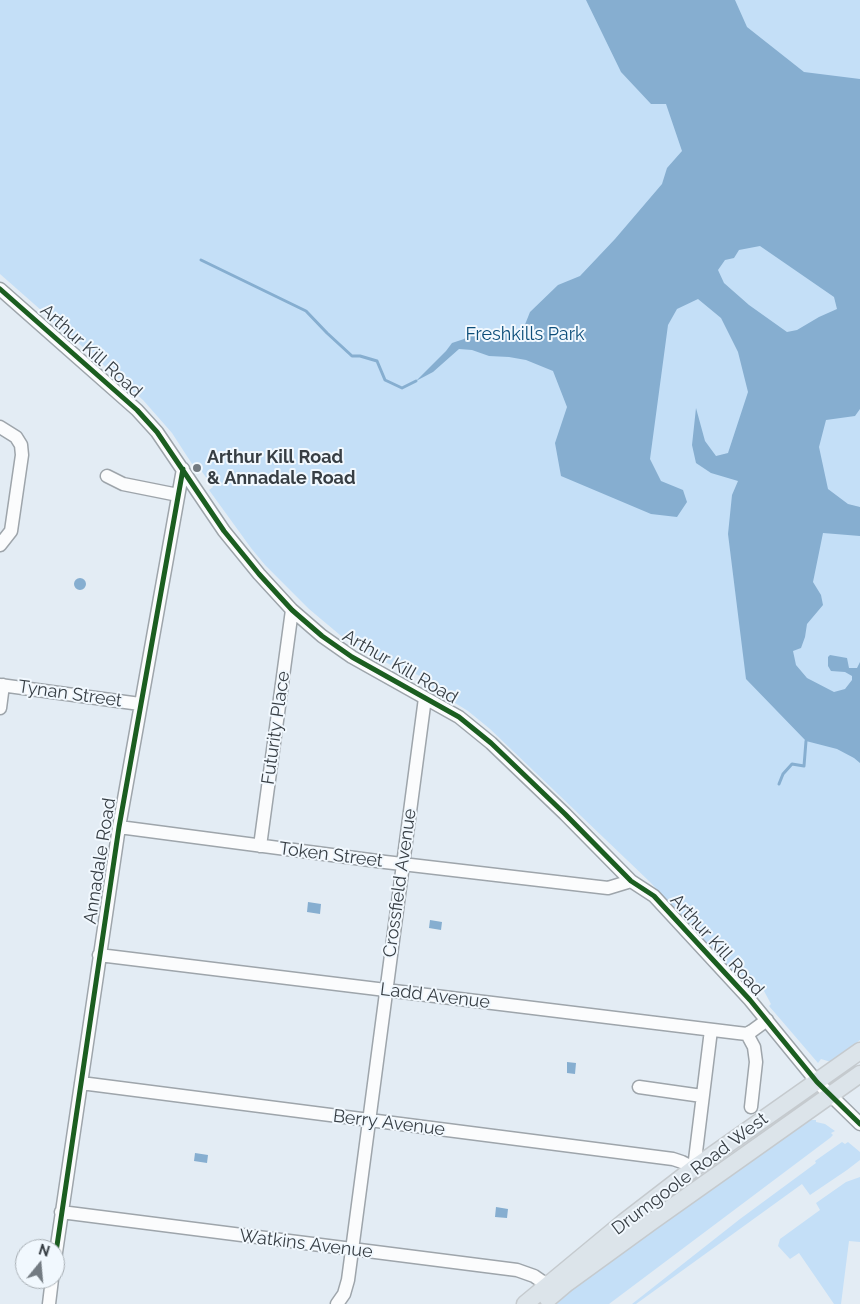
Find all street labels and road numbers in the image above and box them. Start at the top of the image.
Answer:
street label: Arthur Kill Road [36,300,146,402]
street label: Arthur Kill Road [338,625,462,709]
street label: Futurity Place [257,670,295,786]
street label: Tynan Street [17,676,123,712]
street label: Annadale Road [79,796,121,926]
street label: Crossfield Avenue [379,807,421,959]
street label: Token Street [278,838,384,872]
street label: Arthur Kill Road [666,890,768,1000]
street label: Ladd Avenue [379,979,491,1013]
street label: Berry Avenue [332,1105,446,1141]
street label: Drumgoole Road West [608,1108,772,1240]
street label: Watkins Avenue [238,1225,374,1263]

